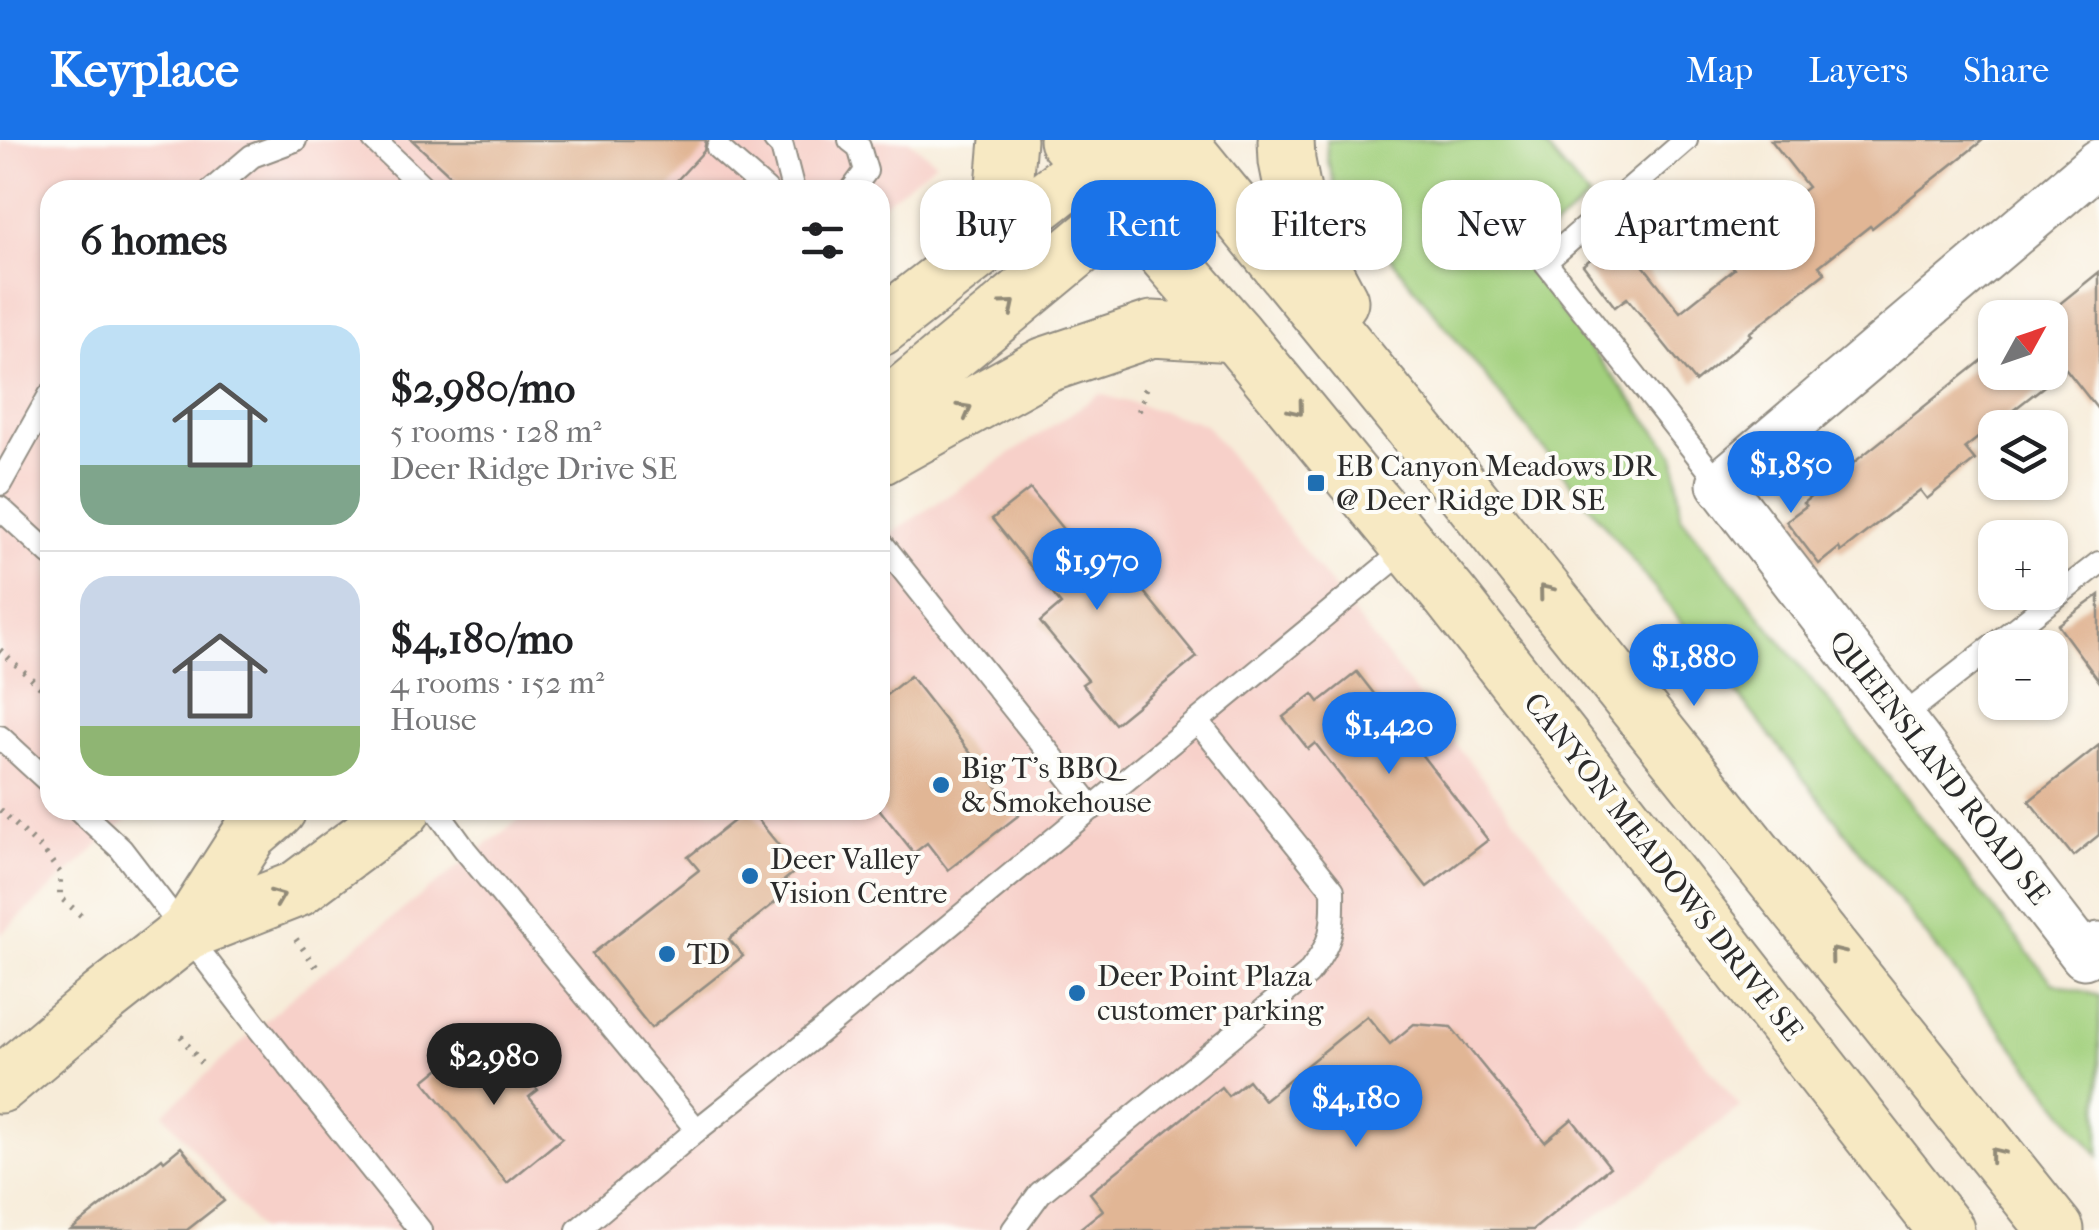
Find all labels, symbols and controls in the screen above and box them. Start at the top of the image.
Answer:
text: Keyplace [50,42,239,98]
text: Map [1686,50,1753,91]
text: Layers [1808,50,1908,91]
text: Share [1963,50,2049,91]
chip: Buy [920,180,1051,270]
chip: Rent [1071,180,1216,270]
chip: Filters [1236,180,1402,270]
chip: New [1422,180,1561,270]
chip: Apartment [1581,180,1815,270]
icon: filters [795,213,850,268]
text: 6 homes [80,216,227,265]
one-way arrow [998,300,1016,318]
north arrow [1978,300,2068,390]
map controls [1978,300,2068,720]
text: $2,980/mo [390,364,575,413]
icon: home [160,365,280,485]
one-way arrow [1285,398,1303,416]
one-way arrow [955,403,973,422]
button: layers [1978,410,2068,500]
text: 5 rooms · 128 m² [390,413,601,450]
pin: $1,850 [1710,431,1872,516]
text: $1,850 [1749,445,1833,482]
place label: EB Canyon Meadows DR @ Deer Ridge DR SE [1336,449,1657,518]
text: Deer Ridge Drive SE [390,450,677,487]
marker: EB Canyon Meadows DR @ Deer Ridge DR SE [1305,472,1327,494]
button: + [1978,520,2068,610]
pin: $1,970 [1016,528,1178,613]
text: $1,970 [1055,542,1139,579]
one-way arrow [1539,585,1557,603]
text: $4,180/mo [390,615,573,664]
icon: home [160,616,280,736]
pin: $1,880 [1613,624,1775,709]
street label: QUEENSLAND ROAD SE [1821,624,2057,912]
button: − [1978,630,2068,720]
text: $1,880 [1651,638,1737,675]
text: 4 rooms · 152 m² [390,664,604,701]
street label: CANYON MEADOWS DRIVE SE [1516,686,1810,1048]
pin: $1,420 [1308,692,1470,777]
text: House [390,701,477,738]
text: $1,420 [1344,706,1434,743]
place label: Big T's BBQ & Smokehouse [961,751,1152,820]
marker: Big T's BBQ & Smokehouse [930,774,952,796]
place label: Deer Valley Vision Centre [769,842,947,911]
marker: Deer Valley Vision Centre [739,865,761,887]
one-way arrow [268,888,286,908]
place label: TD [687,937,730,972]
marker: TD [656,943,678,965]
one-way arrow [1830,947,1848,965]
place label: Deer Point Plaza customer parking [1097,959,1324,1028]
marker: Deer Point Plaza customer parking [1066,982,1088,1004]
pin: $2,980 [413,1023,575,1108]
text: $2,980 [449,1037,539,1074]
pin: $4,180 [1275,1065,1437,1150]
text: $4,180 [1311,1079,1401,1116]
one-way arrow [1990,1147,2007,1165]

